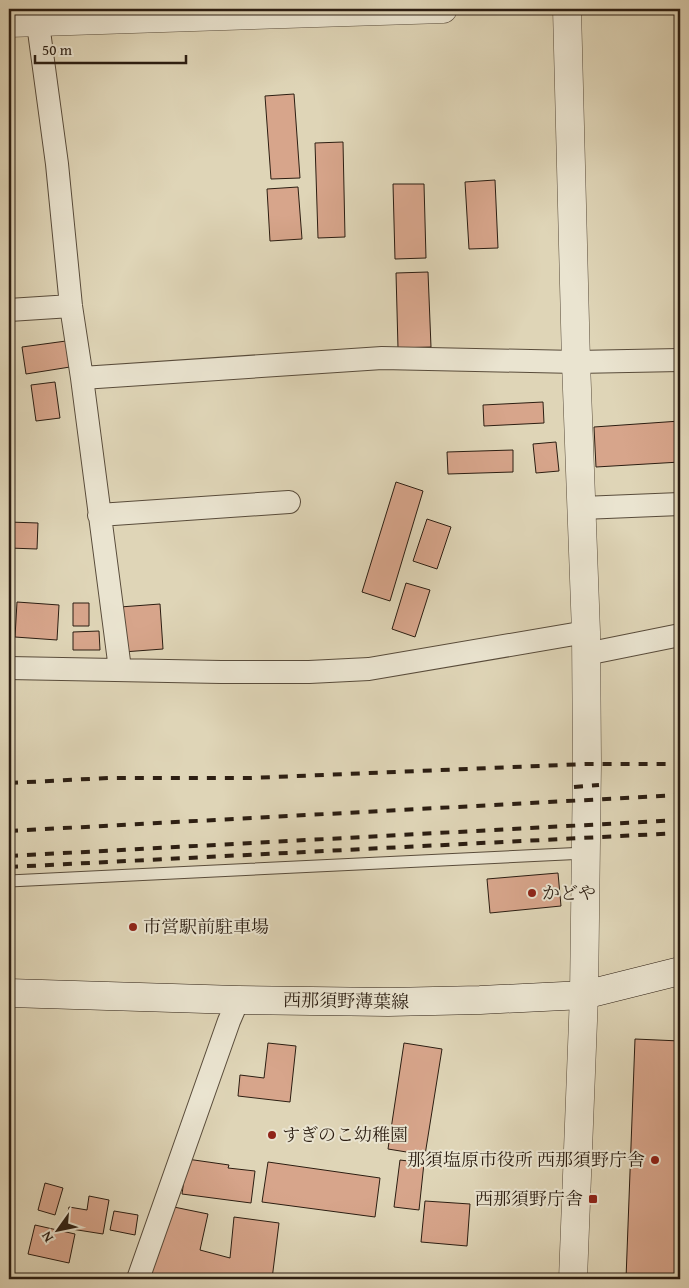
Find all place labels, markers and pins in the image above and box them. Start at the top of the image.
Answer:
place label: かどや [542,879,596,906]
marker: かどや [526,887,538,899]
place label: 市営駅前駐車場 [143,913,269,940]
marker: 市営駅前駐車場 [127,921,139,933]
place label: すぎのこ幼稚園 [282,1121,408,1148]
marker: すぎのこ幼稚園 [266,1129,278,1141]
place label: 那須塩原市役所 西那須野庁舎 [407,1146,645,1173]
marker: 那須塩原市役所 西那須野庁舎 [649,1154,661,1166]
place label: 西那須野庁舎 [475,1185,583,1212]
marker: 西那須野庁舎 [587,1193,599,1205]

